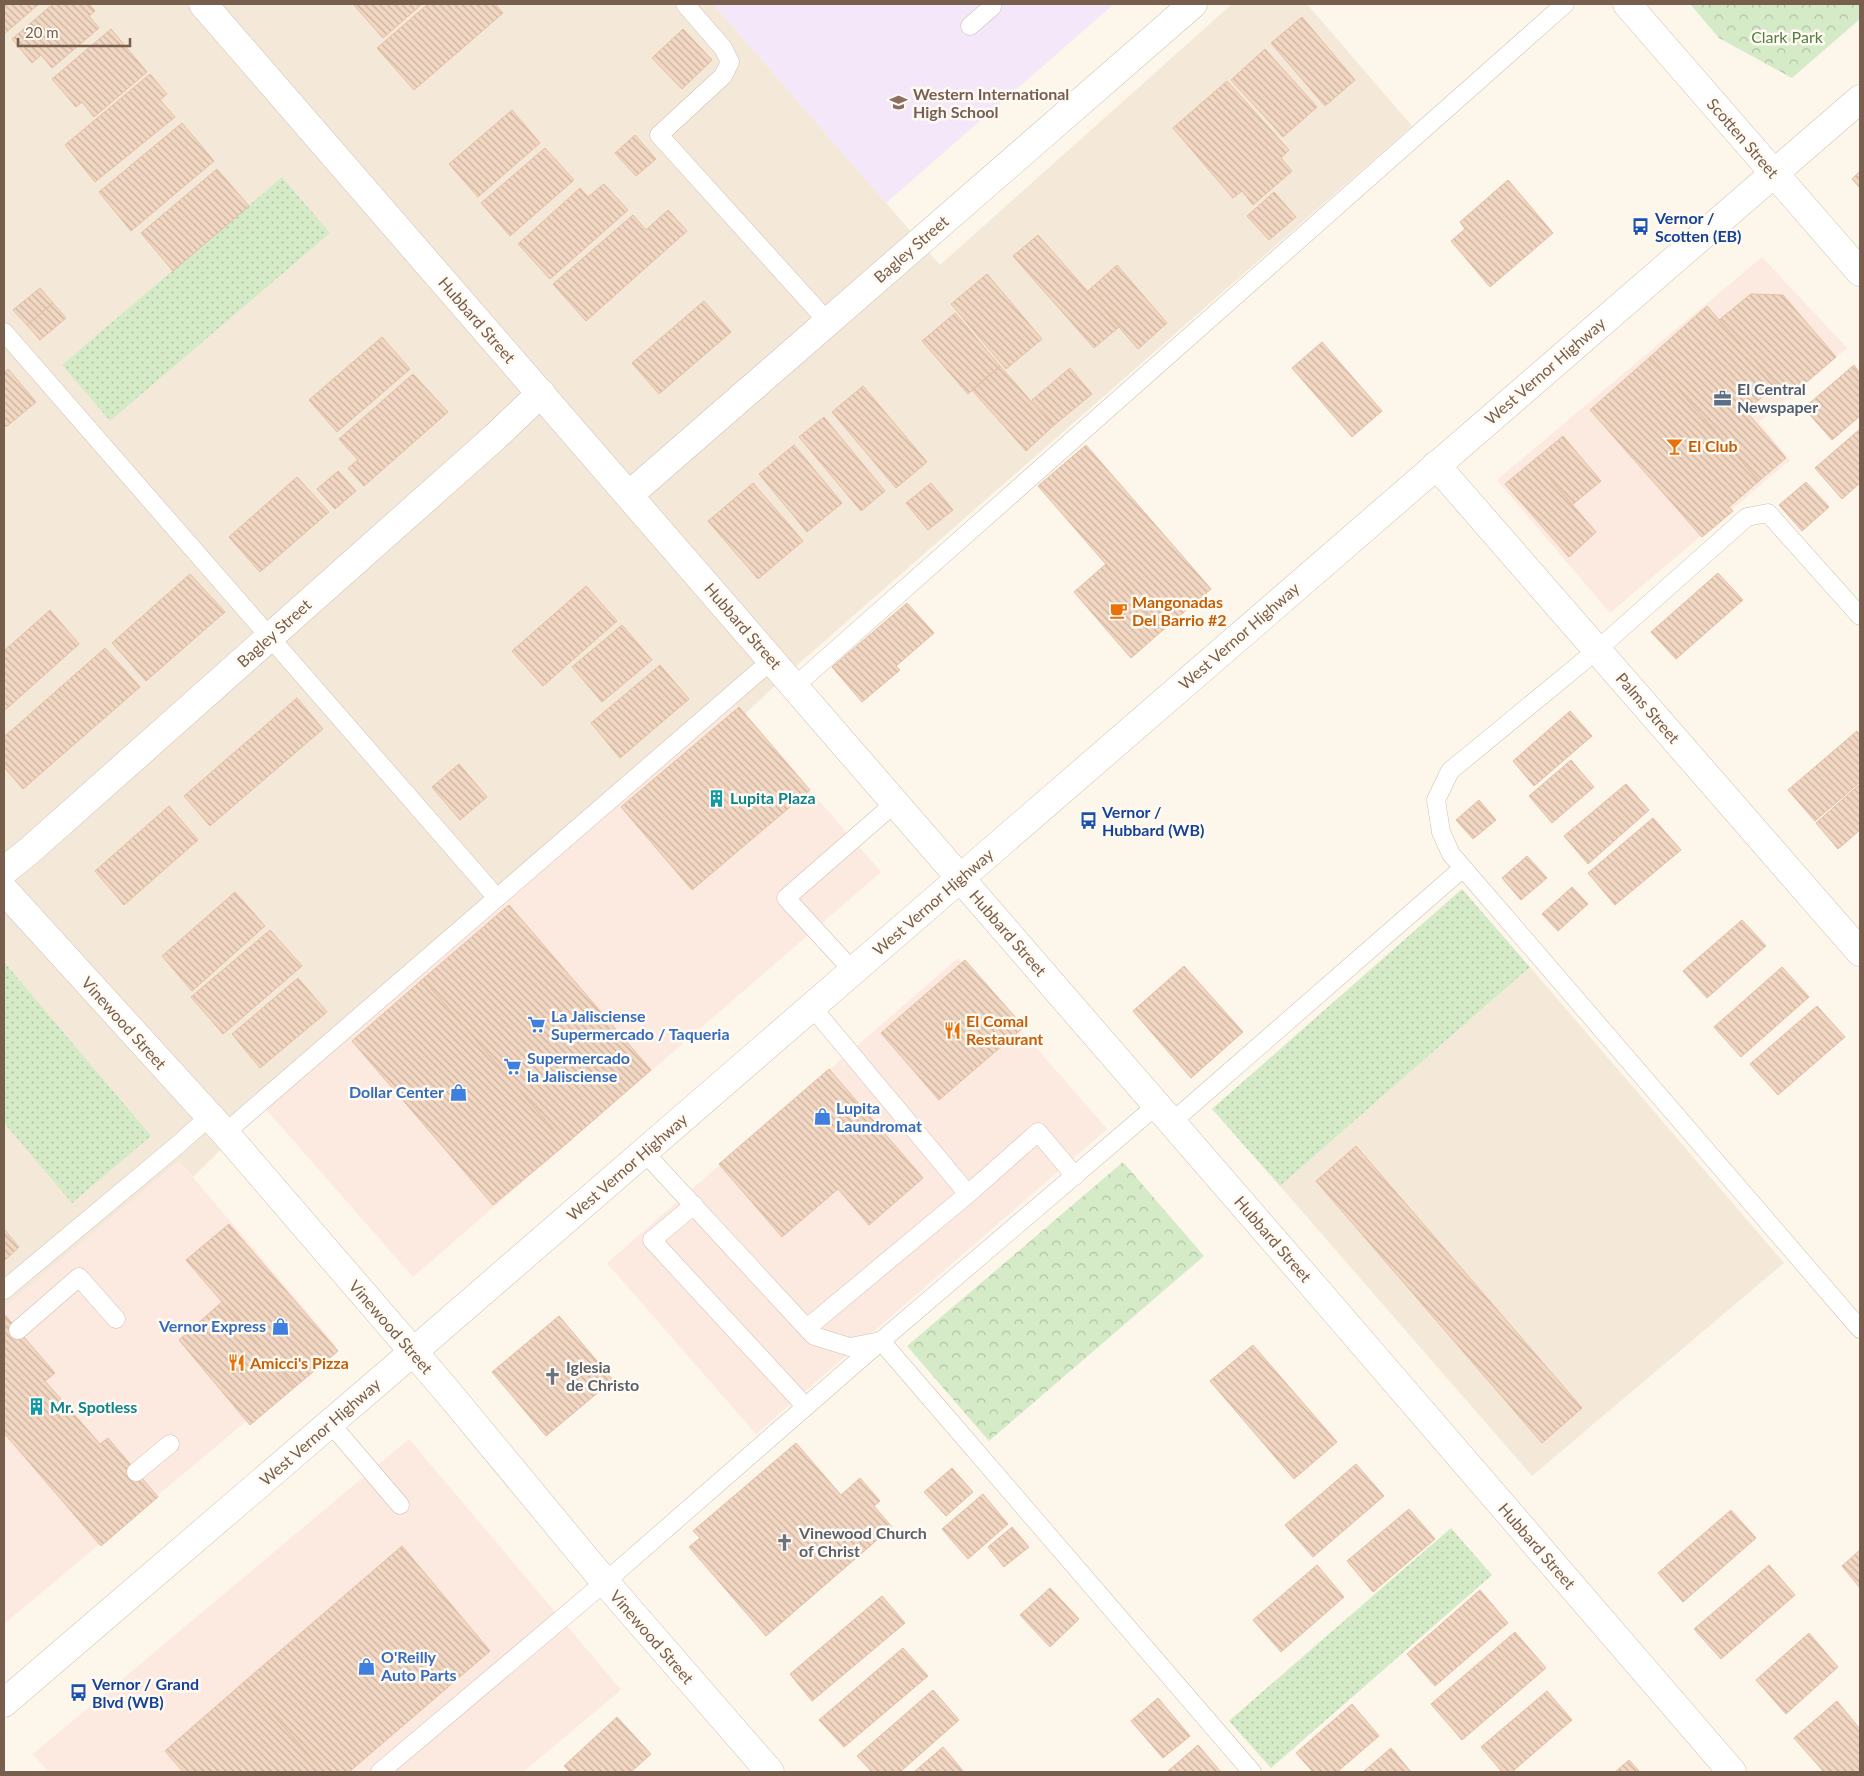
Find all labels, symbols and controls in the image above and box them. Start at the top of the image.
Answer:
scale bar [18,15,130,47]
text: 20 m [25,23,59,41]
park label: Clark Park [1751,27,1824,46]
place label: Western International High School [913,84,1069,121]
school or university icon: Western International High School [889,93,909,113]
street label: Scotten Street [1704,94,1783,182]
place label: Vernor / Scotten (EB) [1654,208,1742,245]
street label: Bagley Street [869,211,952,286]
bus stop icon: Vernor / Scotten (EB) [1631,217,1651,237]
street label: Hubbard Street [435,273,520,367]
street label: West Vernor Highway [1481,313,1609,428]
place label: El Central Newspaper [1737,379,1818,416]
office icon: El Central Newspaper [1713,388,1733,408]
bar icon: El Club [1664,436,1684,456]
place label: El Club [1688,436,1738,455]
street label: West Vernor Highway [1175,578,1303,693]
street label: Hubbard Street [701,579,786,673]
place label: Mangonadas Del Barrio #2 [1132,592,1227,629]
street label: Bagley Street [233,594,315,671]
cafe icon: Mangonadas Del Barrio #2 [1108,601,1128,621]
street label: Palms Street [1613,668,1684,747]
building icon: Lupita Plaza [706,788,726,808]
place label: Lupita Plaza [730,788,816,807]
place label: Vernor / Hubbard (WB) [1101,802,1204,839]
bus stop icon: Vernor / Hubbard (WB) [1078,811,1098,831]
street label: West Vernor Highway [869,844,997,959]
street label: Hubbard Street [966,886,1051,980]
street label: Vinewood Street [78,973,171,1073]
place label: La Jalisciense Supermercado / Taqueria [551,1006,730,1043]
place label: El Comal Restaurant [966,1011,1043,1048]
supermarket icon: La Jalisciense Supermercado / Taqueria [527,1015,547,1035]
restaurant icon: El Comal Restaurant [942,1020,962,1040]
place label: Supermercado la Jalisciense [527,1048,630,1085]
supermarket icon: Supermercado la Jalisciense [503,1057,523,1077]
place label: Dollar Center [349,1082,444,1101]
shop icon: Dollar Center [448,1082,468,1102]
place label: Lupita Laundromat [836,1098,922,1135]
shop icon: Lupita Laundromat [812,1107,832,1127]
street label: West Vernor Highway [563,1109,691,1224]
street label: Hubbard Street [1231,1192,1316,1286]
street label: Vinewood Street [346,1276,437,1378]
place label: Vernor Express [158,1316,266,1335]
shop icon: Vernor Express [270,1316,290,1336]
restaurant icon: Amicci's Pizza [226,1353,246,1373]
place label: Amicci's Pizza [249,1353,349,1372]
place label: Iglesia de Christo [566,1357,639,1394]
church icon: Iglesia de Christo [542,1366,562,1386]
street label: West Vernor Highway [256,1374,384,1489]
building icon: Mr. Spotless [26,1397,46,1417]
place label: Mr. Spotless [50,1397,137,1416]
street label: Hubbard Street [1495,1499,1580,1593]
place label: Vinewood Church of Christ [798,1523,927,1560]
church icon: Vinewood Church of Christ [775,1532,795,1552]
street label: Vinewood Street [607,1586,698,1688]
place label: O'Reilly Auto Parts [380,1647,457,1684]
shop icon: O'Reilly Auto Parts [357,1656,377,1676]
place label: Vernor / Grand Blvd (WB) [91,1674,199,1711]
bus stop icon: Vernor / Grand Blvd (WB) [68,1683,88,1703]

